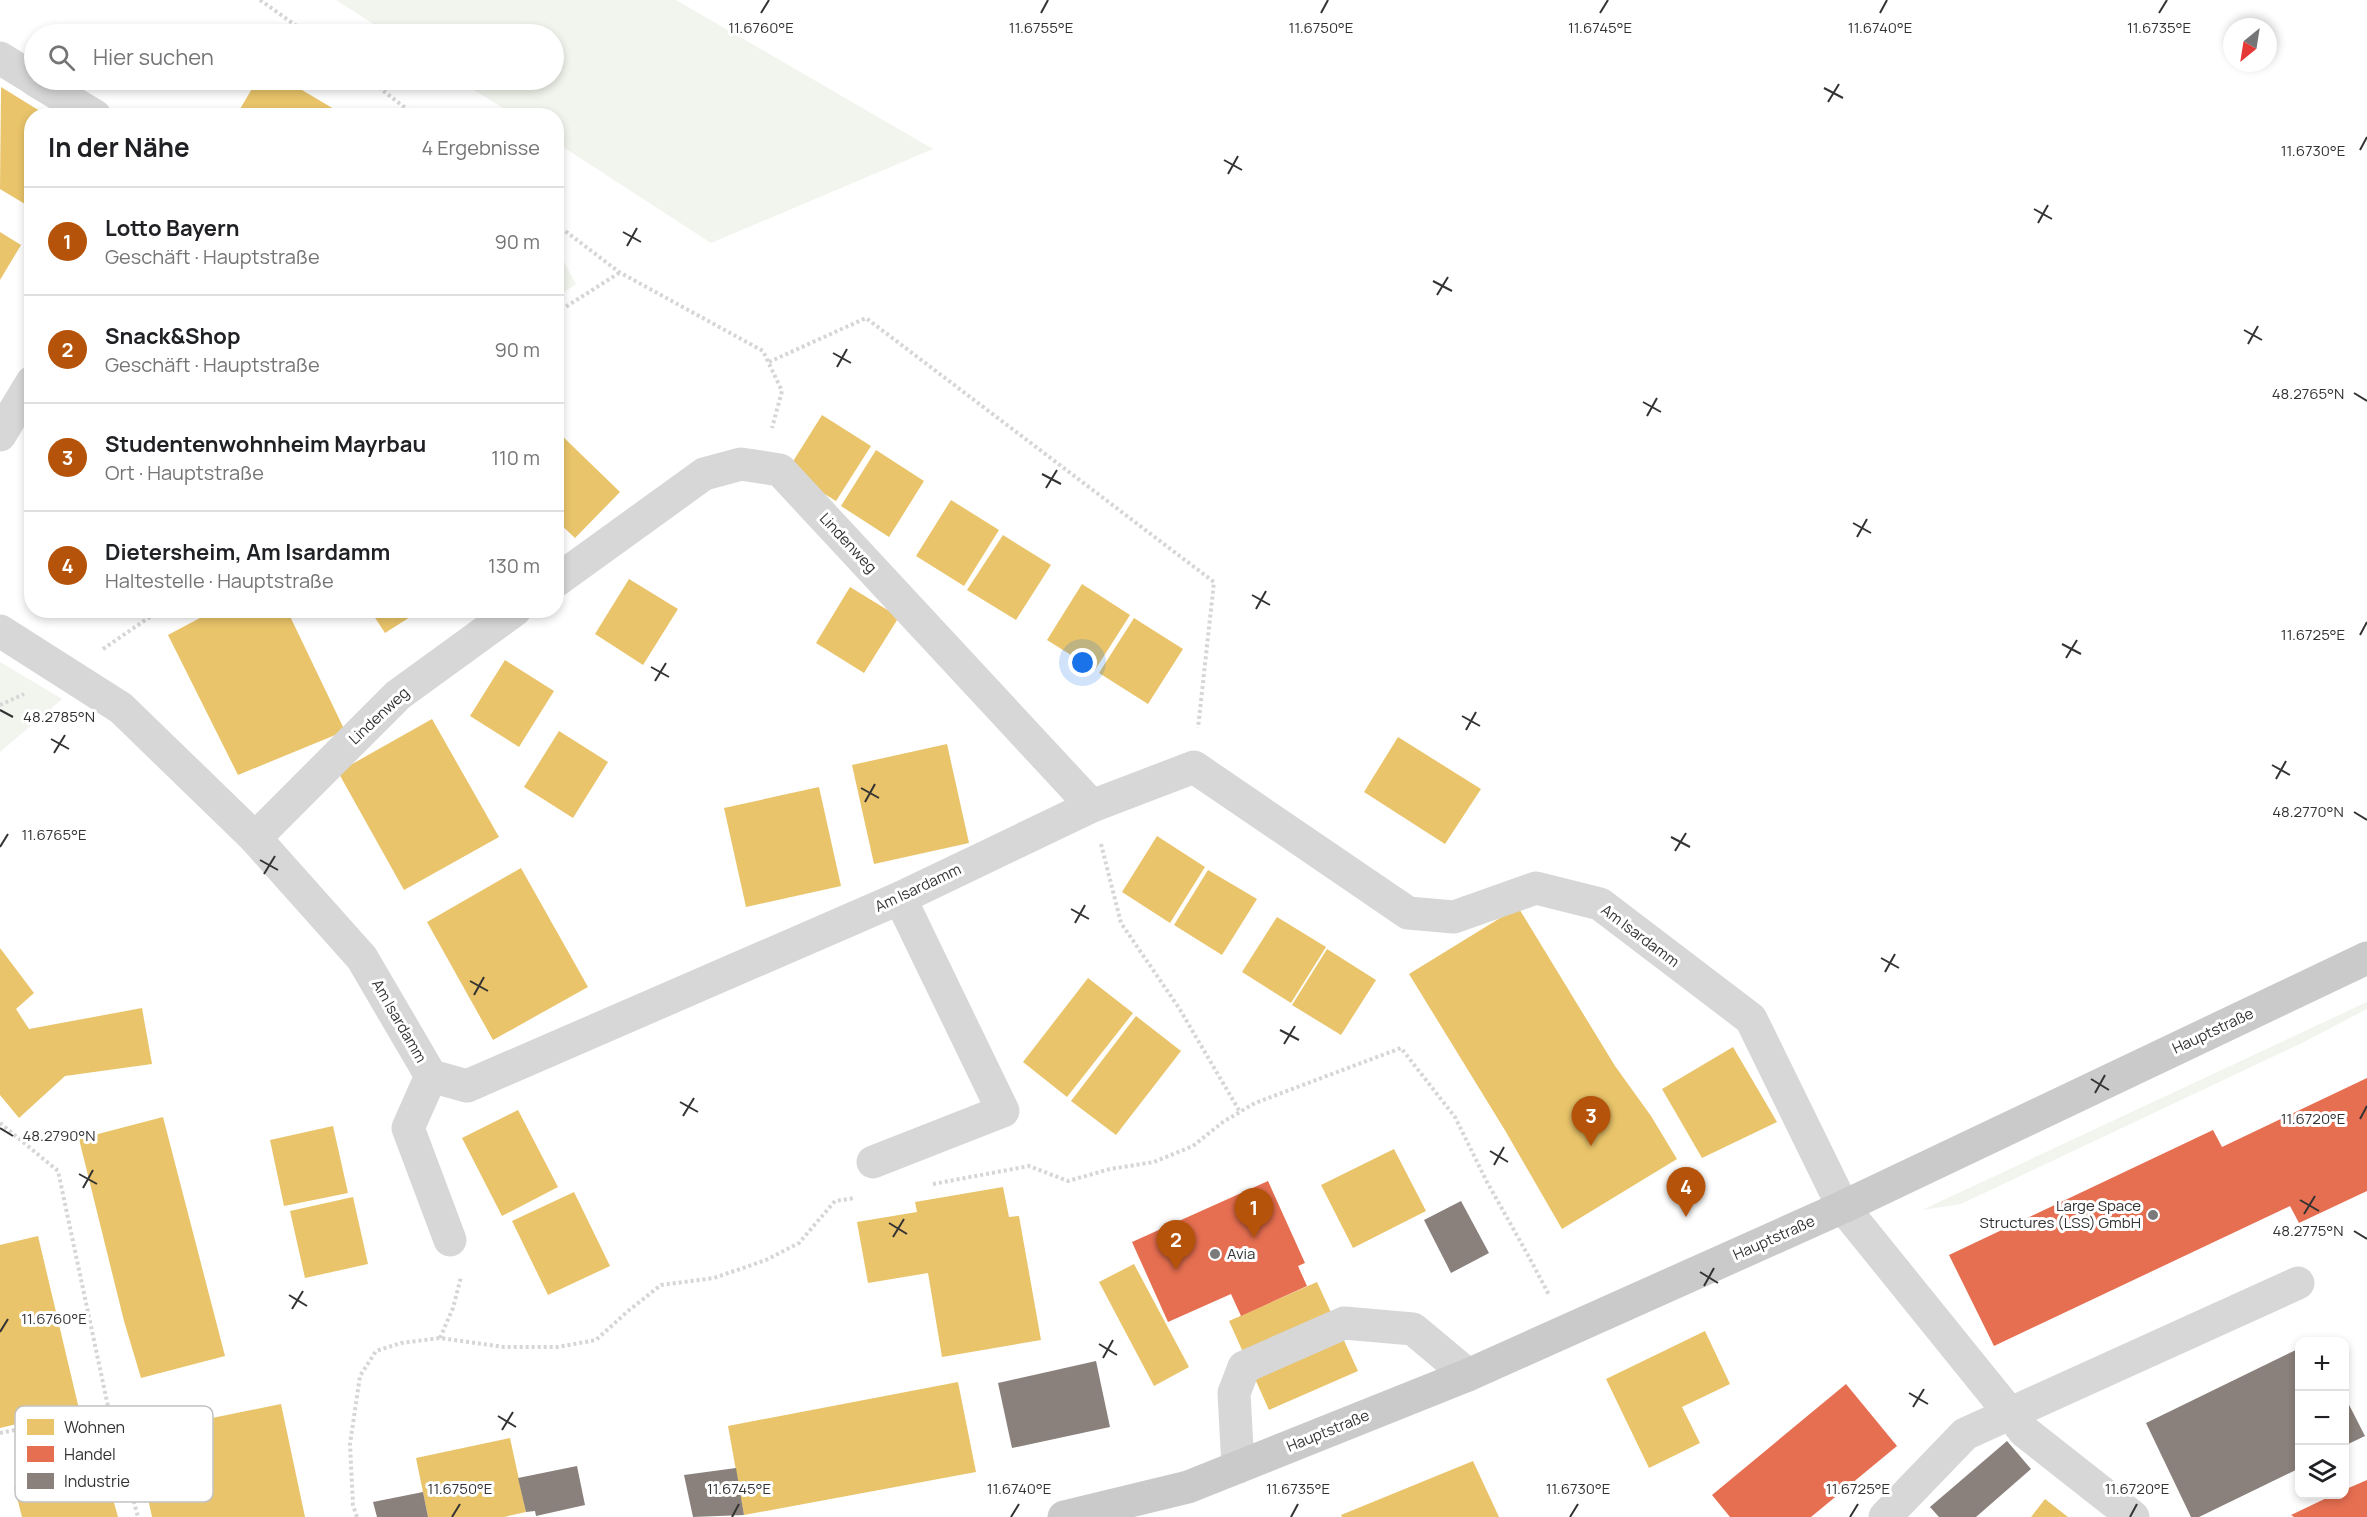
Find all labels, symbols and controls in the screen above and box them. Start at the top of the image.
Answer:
text: 11.6760°E [728,17,794,38]
text: 11.6755°E [1009,17,1073,38]
text: 11.6750°E [1289,17,1353,38]
text: 11.6745°E [1568,17,1632,38]
text: 11.6740°E [1848,17,1912,38]
text: 11.6735°E [2127,17,2191,38]
north arrow [2223,18,2277,72]
search box [24,24,564,90]
icon: search [45,41,78,74]
text: Hier suchen [93,42,214,72]
text: In der Nähe [48,129,190,165]
text: 4 Ergebnisse [421,134,540,161]
text: 11.6730°E [2281,140,2345,161]
text: Lotto Bayern [105,213,240,243]
text: 1 [63,228,72,255]
text: 90 m [494,228,540,255]
text: Geschäft · Hauptstraße [105,243,320,270]
text: Snack&Shop [105,321,240,351]
text: 2 [62,336,73,363]
text: 90 m [494,336,540,363]
text: Geschäft · Hauptstraße [105,351,320,378]
text: 48.2765°N [2272,383,2344,404]
text: Studentenwohnheim Mayrbau [105,429,426,459]
text: 3 [62,444,73,471]
text: 110 m [491,444,540,471]
text: Ort · Hauptstraße [105,459,264,486]
street label: Lindenweg [815,508,882,577]
text: Dietersheim, Am Isardamm [105,537,390,567]
text: 4 [61,552,74,579]
text: 130 m [488,552,540,579]
text: Haltestelle · Hauptstraße [105,567,334,594]
text: 11.6725°E [2281,624,2345,645]
your location [1068,648,1097,677]
street label: Lindenweg [344,682,413,749]
text: 48.2785°N [23,706,95,727]
text: 48.2770°N [2272,801,2344,822]
text: 11.6765°E [21,824,87,845]
street label: Am Isardamm [871,858,964,917]
street label: Am Isardamm [1597,899,1684,972]
street label: Am Isardamm [367,975,432,1066]
street label: Hauptstraße [2169,1002,2257,1059]
pin: 3 [1572,1096,1610,1146]
text: 11.6720°E [2281,1108,2345,1129]
text: 48.2790°N [23,1125,95,1146]
pin: 4 [1666,1168,1706,1217]
pin: 1 [1234,1188,1274,1238]
place label: Large Space Structures (LSS) GmbH [1980,1195,2141,1233]
marker: Large Space Structures (LSS) GmbH [2146,1208,2160,1222]
street label: Hauptstraße [1730,1210,1818,1265]
pin: 2 [1156,1220,1196,1270]
text: 48.2775°N [2272,1220,2344,1241]
place label: Avia [1227,1243,1255,1264]
marker: Avia [1208,1247,1222,1261]
text: 11.6760°E [21,1308,87,1329]
map controls [2295,1337,2349,1499]
button: + [2295,1337,2349,1391]
button: − [2295,1391,2349,1445]
street label: Hauptstraße [1283,1404,1373,1457]
legend [15,1406,213,1502]
text: Wohnen [64,1416,125,1438]
text: Handel [64,1443,116,1465]
button: layers [2295,1445,2349,1499]
text: Industrie [64,1470,130,1492]
text: 11.6750°E [428,1478,492,1499]
text: 11.6745°E [707,1478,771,1499]
text: 11.6740°E [987,1478,1051,1499]
text: 11.6735°E [1266,1478,1330,1499]
text: 11.6730°E [1546,1478,1610,1499]
text: 11.6725°E [1826,1478,1890,1499]
text: 11.6720°E [2105,1478,2169,1499]

